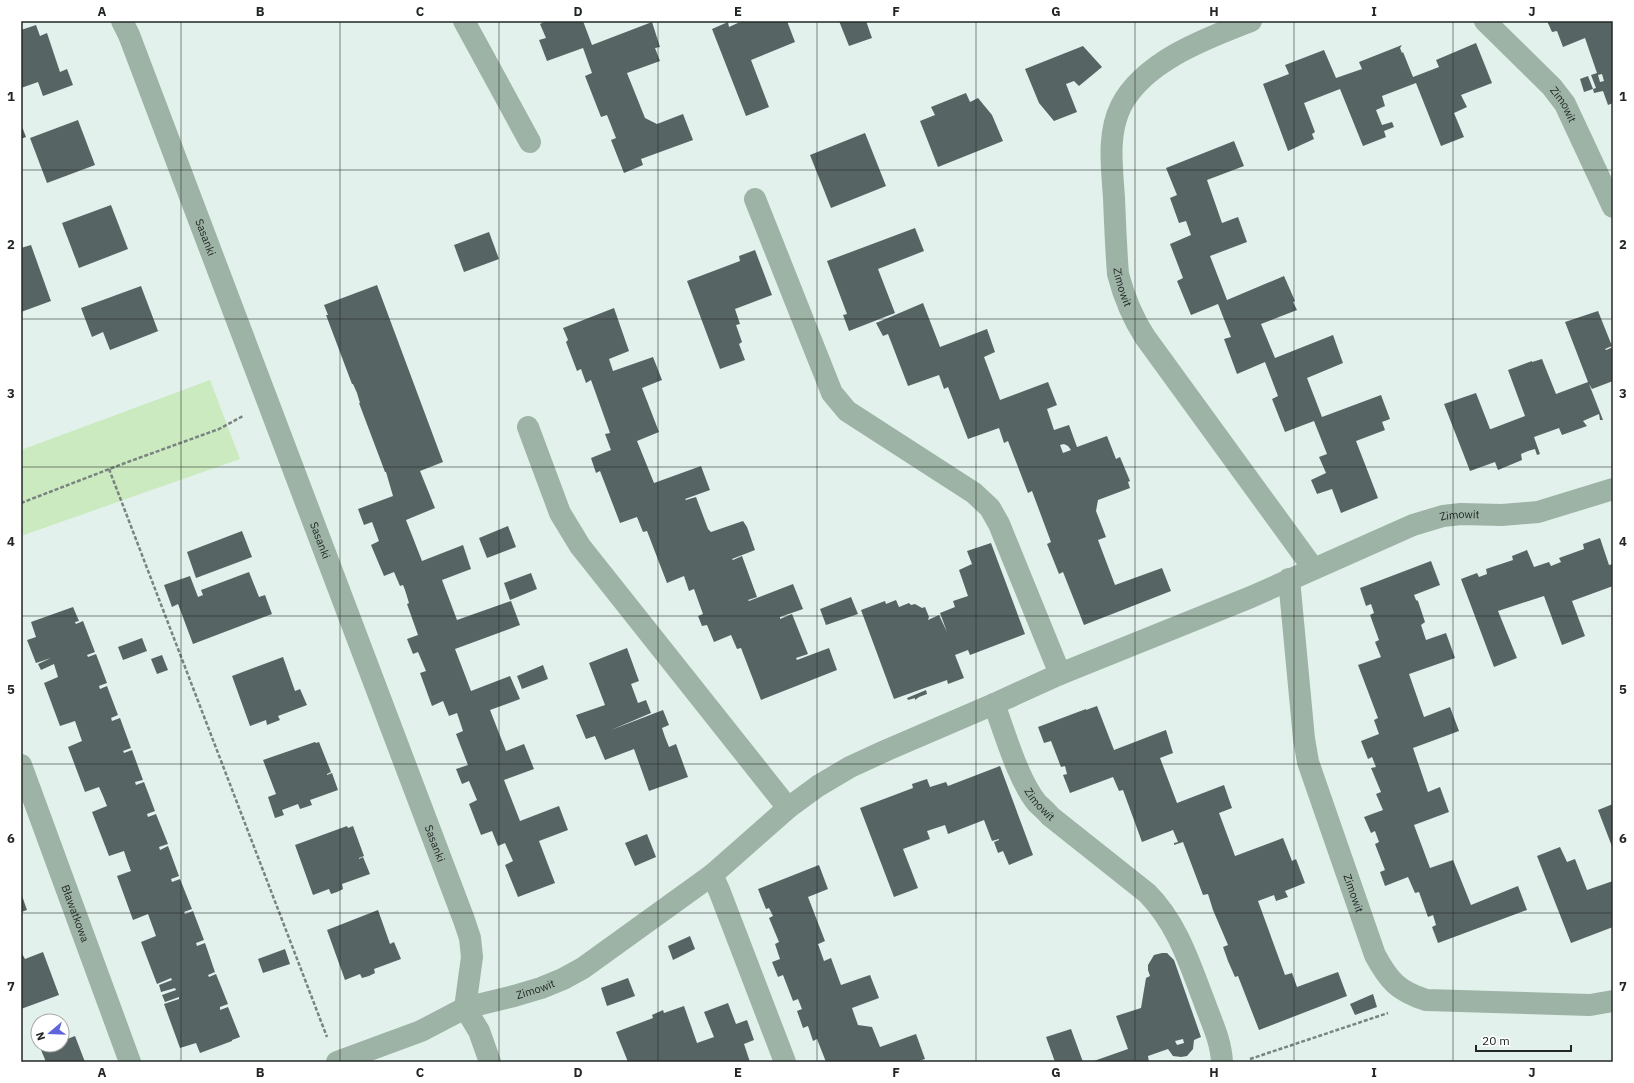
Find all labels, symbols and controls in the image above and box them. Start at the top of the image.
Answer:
text: A [98,3,107,20]
text: B [256,3,265,20]
text: C [416,3,425,20]
text: D [573,3,583,20]
text: E [734,3,742,20]
text: F [892,3,900,20]
text: G [1051,3,1061,20]
text: H [1209,3,1219,20]
text: I [1371,3,1377,20]
text: J [1528,3,1536,20]
street label: Zimowit [1547,84,1580,125]
text: 1 [7,88,15,105]
text: 1 [1619,88,1627,105]
street label: Sasanki [192,217,219,258]
text: 2 [7,236,15,253]
text: 2 [1619,236,1627,253]
street label: Zimowit [1111,267,1135,309]
text: 3 [7,385,15,402]
text: 3 [1619,385,1627,402]
street label: Zimowit [1438,507,1480,524]
street label: Sasanki [307,520,334,561]
text: 4 [7,533,15,550]
text: 4 [1619,533,1627,550]
text: 5 [7,681,15,698]
text: 5 [1619,681,1627,698]
street label: Zimowit [1021,785,1058,824]
street label: Sasanki [422,823,448,864]
text: 6 [7,830,15,847]
text: 6 [1619,830,1627,847]
street label: Zimowit [1340,872,1367,915]
street label: Bławatkowa [58,883,92,944]
street label: Zimowit [514,976,557,1002]
text: 7 [7,978,15,995]
text: 7 [1619,978,1627,995]
north arrow [30,1013,70,1053]
scale bar [1476,1027,1571,1053]
text: N [33,1030,48,1042]
text: 20 m [1482,1033,1510,1048]
text: A [98,1064,107,1081]
text: B [256,1064,265,1081]
text: C [416,1064,425,1081]
text: D [573,1064,583,1081]
text: E [734,1064,742,1081]
text: F [892,1064,900,1081]
text: G [1051,1064,1061,1081]
text: H [1209,1064,1219,1081]
text: I [1371,1064,1377,1081]
text: J [1528,1064,1536,1081]

